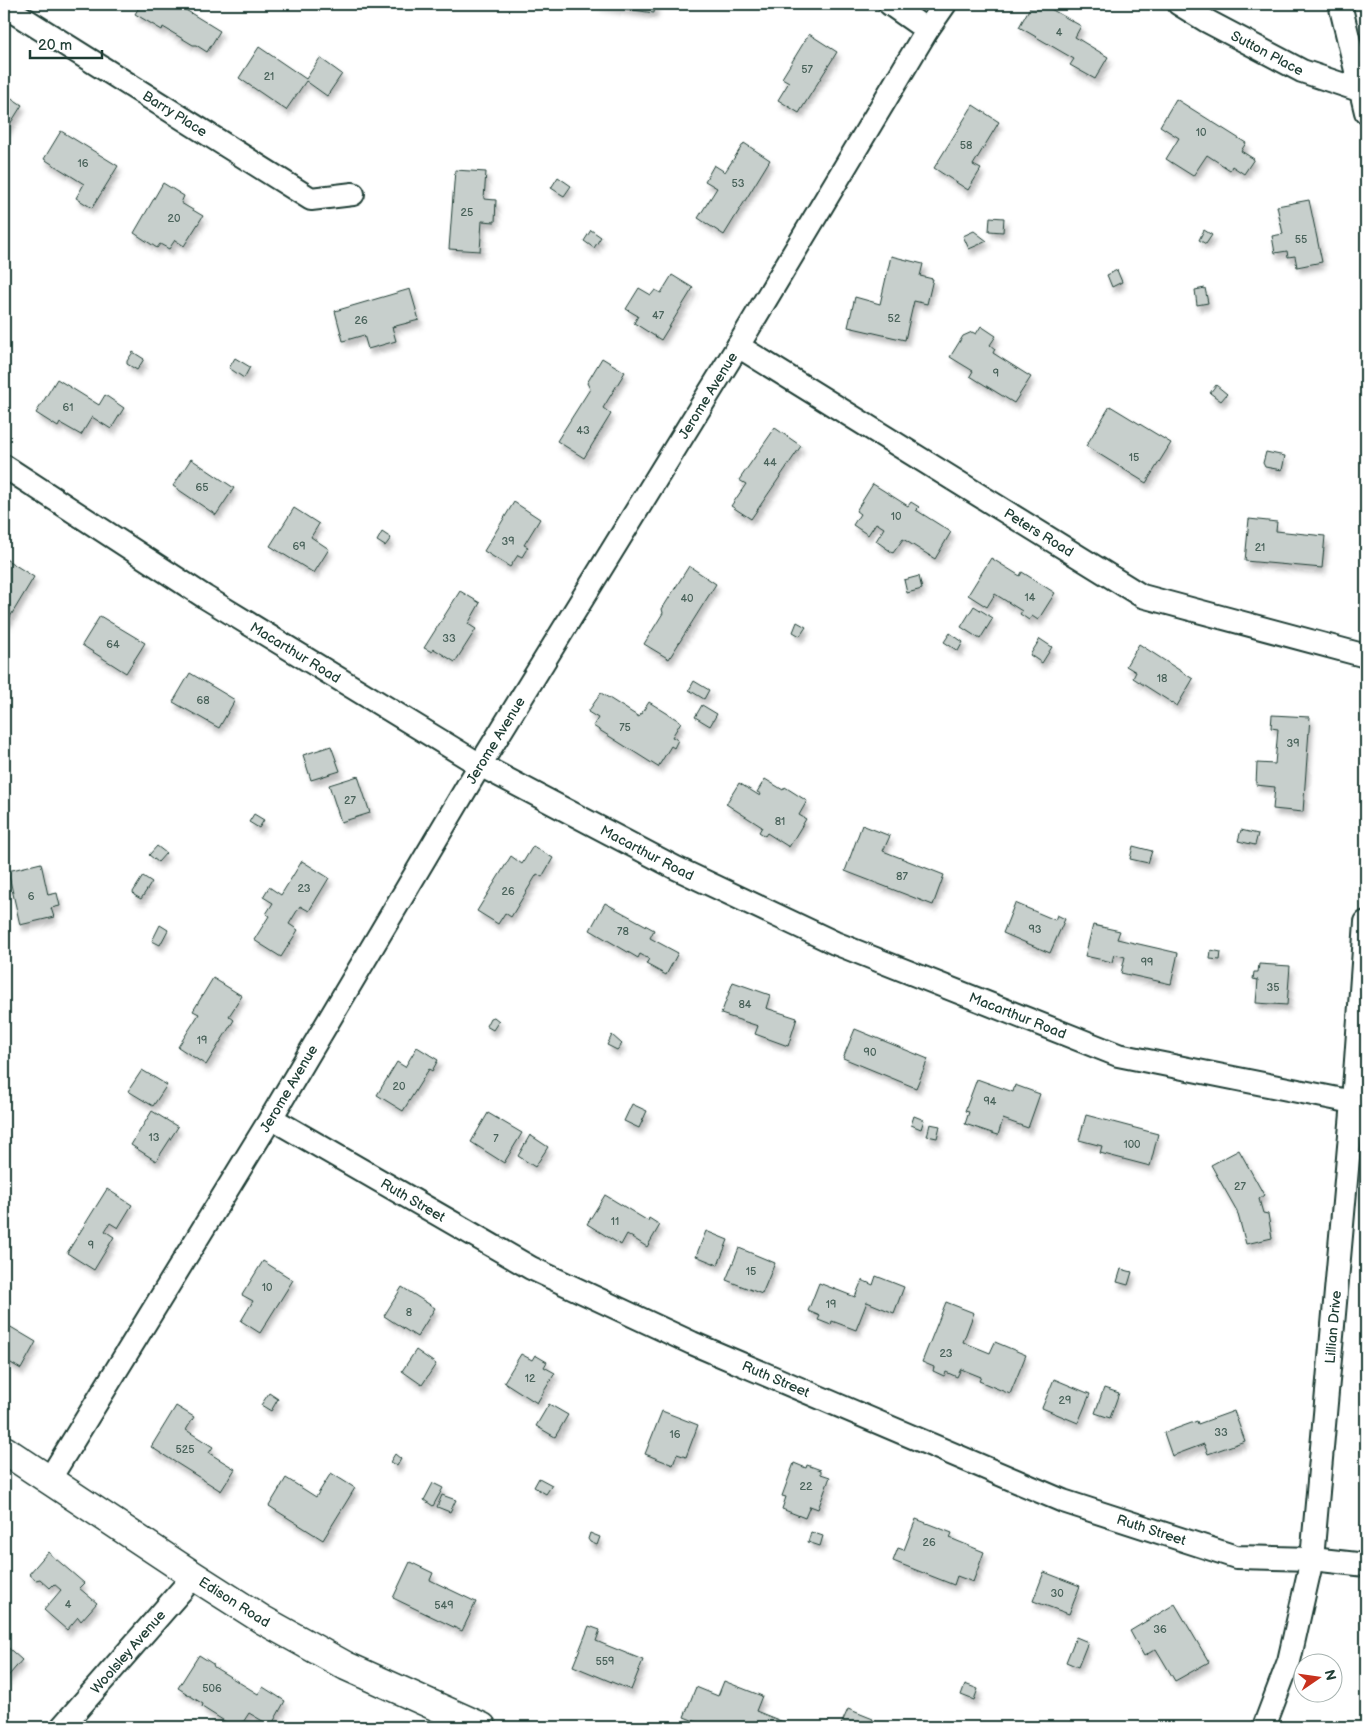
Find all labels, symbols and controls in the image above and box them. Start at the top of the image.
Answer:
house number: 4 [1056,26,1063,39]
street label: Sutton Place [1228,27,1307,79]
scale bar [30,28,102,60]
text: 20 m [38,36,72,55]
house number: 57 [801,63,813,76]
house number: 21 [264,70,274,83]
street label: Barry Place [140,87,210,140]
house number: 10 [1196,126,1207,139]
house number: 58 [960,139,972,152]
house number: 16 [78,157,89,170]
house number: 53 [731,177,745,190]
house number: 25 [461,206,473,219]
house number: 20 [168,212,181,225]
house number: 55 [1295,233,1307,246]
house number: 47 [652,309,665,322]
house number: 52 [888,312,901,325]
house number: 26 [354,314,368,327]
street label: Jerome Avenue [674,349,741,442]
house number: 9 [993,367,999,380]
house number: 61 [63,401,73,414]
house number: 43 [576,424,590,437]
house number: 15 [1129,451,1139,464]
house number: 44 [763,456,777,469]
house number: 65 [195,481,209,494]
street label: Peters Road [1001,504,1077,560]
house number: 10 [891,510,902,523]
house number: 39 [501,535,515,548]
house number: 69 [292,540,306,553]
house number: 21 [1255,541,1265,554]
house number: 14 [1025,591,1036,604]
house number: 40 [680,592,694,605]
street label: Macarthur Road [247,618,344,686]
house number: 33 [442,632,456,645]
house number: 64 [106,638,120,651]
house number: 18 [1157,672,1167,685]
house number: 68 [196,694,210,707]
street label: Jerome Avenue [462,694,528,787]
house number: 75 [619,721,631,734]
house number: 39 [1286,737,1300,750]
house number: 27 [344,794,357,807]
house number: 81 [775,815,785,828]
street label: Macarthur Road [598,821,697,884]
house number: 87 [896,870,908,883]
house number: 23 [297,882,311,895]
house number: 26 [501,885,515,898]
house number: 6 [28,890,35,903]
house number: 93 [1028,923,1042,936]
house number: 78 [617,925,629,938]
house number: 99 [1141,956,1153,969]
house number: 35 [1266,981,1280,994]
street label: Macarthur Road [967,988,1069,1042]
house number: 84 [738,998,752,1011]
house number: 19 [197,1034,207,1047]
street label: Jerome Avenue [256,1042,321,1135]
house number: 90 [864,1046,877,1059]
house number: 20 [393,1080,406,1093]
house number: 94 [983,1095,997,1108]
house number: 13 [148,1131,160,1144]
house number: 7 [493,1132,499,1145]
house number: 100 [1123,1138,1141,1151]
street label: Ruth Street [378,1175,449,1226]
house number: 27 [1234,1180,1247,1193]
house number: 11 [611,1215,619,1228]
house number: 9 [88,1239,94,1252]
house number: 15 [746,1265,756,1278]
house number: 10 [262,1281,273,1294]
street label: Lillian Drive [1321,1290,1345,1364]
house number: 19 [826,1298,836,1311]
house number: 8 [406,1306,412,1319]
house number: 23 [939,1347,953,1360]
street label: Ruth Street [740,1357,813,1401]
house number: 12 [525,1372,536,1385]
house number: 29 [1059,1394,1071,1407]
house number: 33 [1214,1426,1228,1439]
house number: 16 [670,1428,681,1441]
house number: 525 [175,1443,195,1456]
house number: 22 [800,1480,813,1493]
street label: Ruth Street [1115,1510,1189,1549]
house number: 26 [922,1536,936,1549]
street label: Edison Road [196,1573,273,1631]
house number: 30 [1050,1587,1064,1600]
house number: 4 [65,1598,72,1611]
house number: 549 [434,1599,454,1612]
street label: Woolsley Avenue [87,1606,169,1697]
house number: 36 [1153,1623,1167,1636]
north arrow [1292,1654,1342,1704]
house number: 559 [596,1655,614,1668]
text: N [1321,1668,1340,1682]
house number: 506 [202,1682,222,1695]

